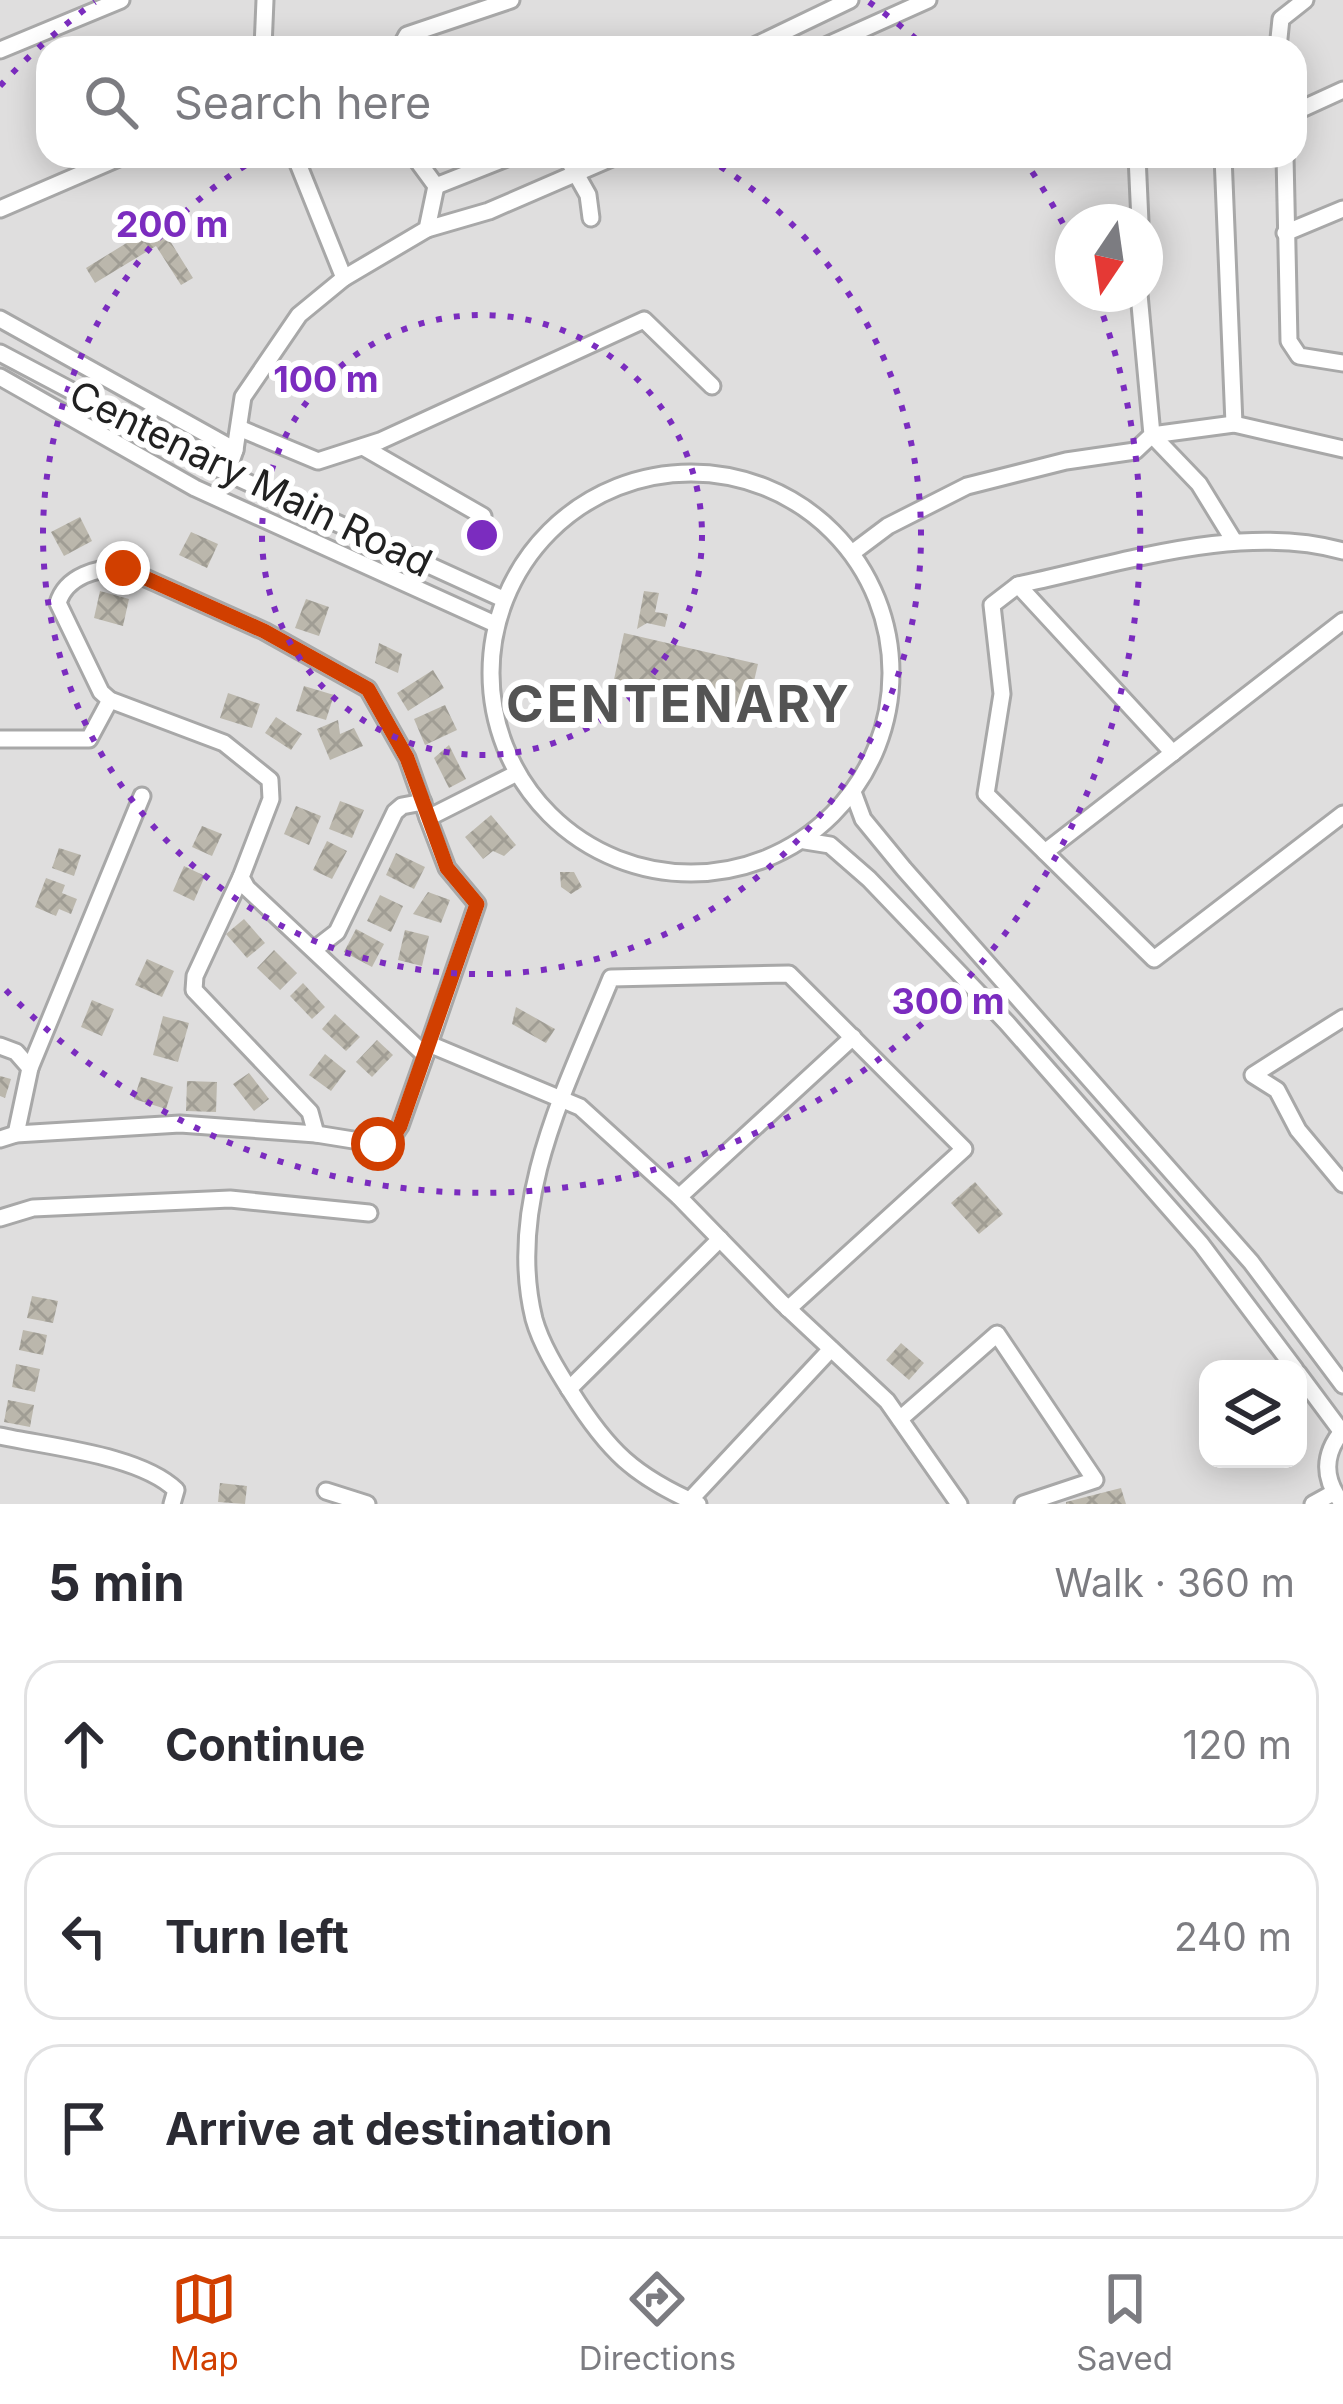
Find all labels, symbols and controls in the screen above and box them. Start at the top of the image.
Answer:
search box [36,36,1307,168]
icon: search [78,69,144,135]
text: Search here [174,75,431,130]
text: 200 m [116,202,228,246]
north arrow [1055,204,1163,312]
text: 100 m [273,357,379,401]
street label: Centenary Main Road [62,370,440,586]
centre of rings [461,514,503,556]
route end [96,541,150,595]
district label: CENTENARY [506,673,852,734]
text: 300 m [891,979,1005,1023]
route start [351,1117,405,1171]
map controls [1199,1360,1307,1468]
button: layers [1199,1360,1307,1468]
text: 5 min [48,1552,185,1613]
text: Walk · 360 m [1055,1559,1295,1606]
icon: ahead [51,1711,117,1777]
text: Continue [165,1717,365,1772]
text: 120 m [1183,1721,1292,1768]
icon: left [51,1903,117,1969]
text: Turn left [165,1909,349,1964]
text: 240 m [1174,1913,1292,1960]
icon: arrive [51,2095,117,2161]
text: Arrive at destination [165,2101,612,2156]
tab: Map [170,2266,239,2378]
tab: Directions [579,2266,736,2378]
tab: Saved [1076,2266,1173,2378]

